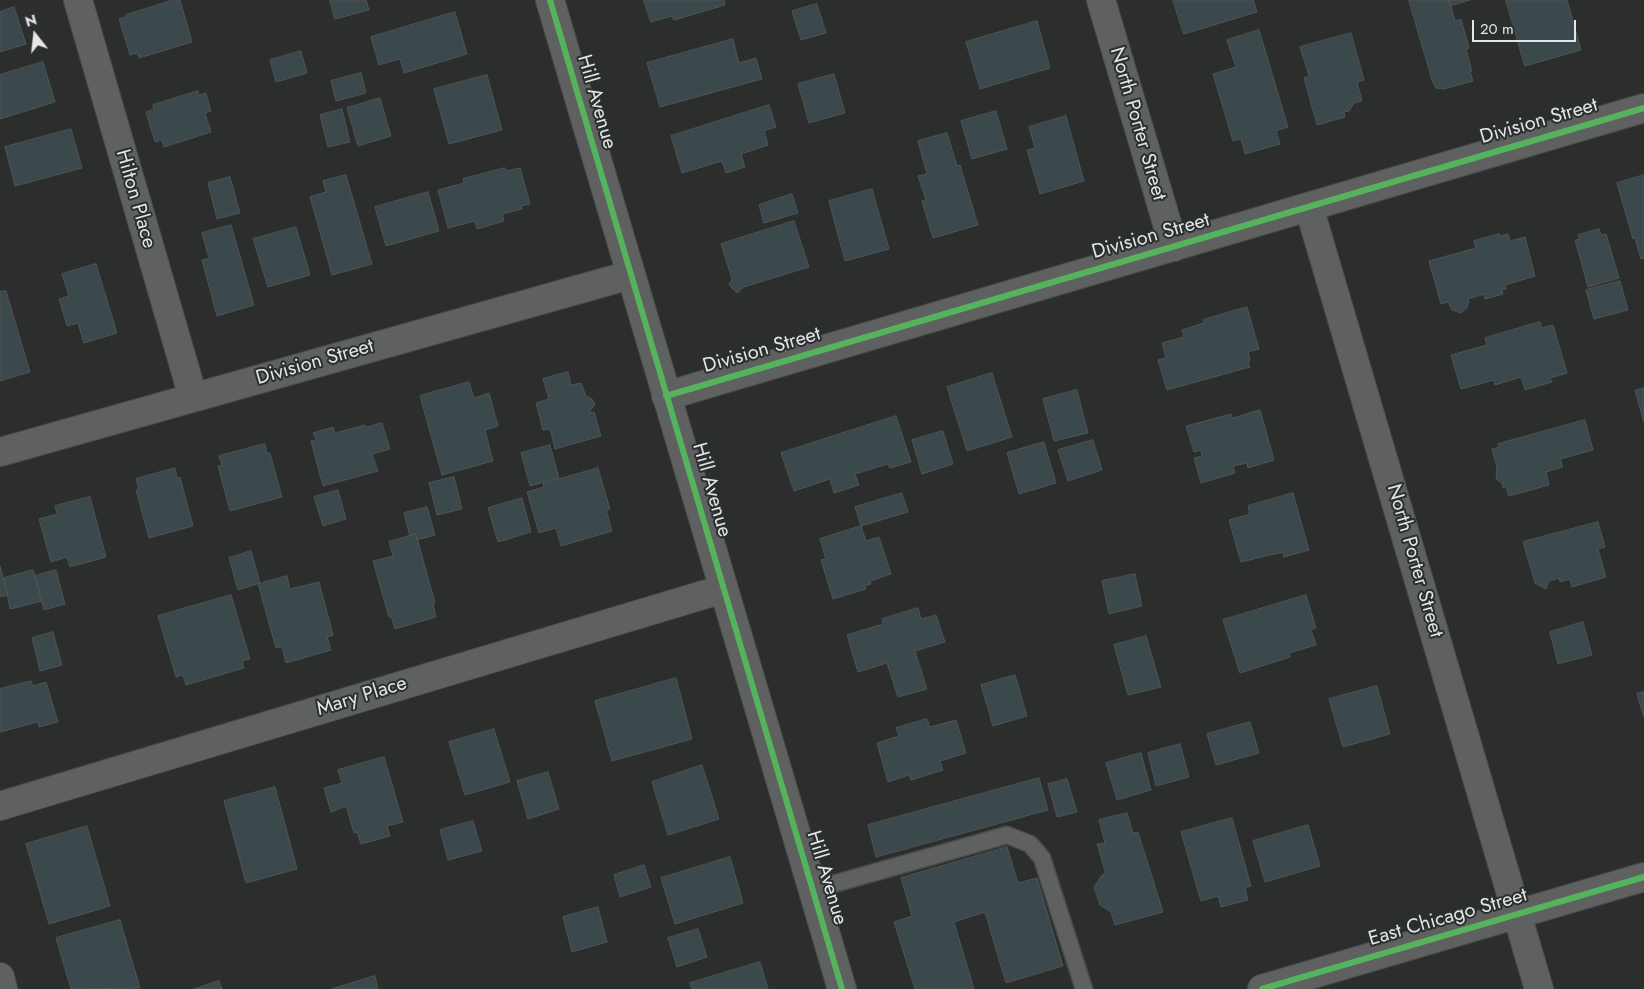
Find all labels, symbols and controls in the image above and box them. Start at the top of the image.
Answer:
text: N [23,9,39,32]
north arrow [10,10,60,60]
scale bar [1474,10,1578,42]
text: 20 m [1480,18,1514,40]
street label: North Porter Street [1104,45,1170,203]
street label: Hill Avenue [571,52,621,152]
street label: Division Street [1477,94,1601,150]
street label: Hilton Place [109,147,161,251]
street label: Division Street [1089,209,1213,265]
street label: Division Street [700,323,824,379]
street label: Division Street [253,335,377,391]
street label: Hill Avenue [686,440,736,540]
street label: North Porter Street [1381,482,1447,640]
street label: Mary Place [314,672,410,722]
street label: Hill Avenue [800,828,852,928]
street label: East Chicago Street [1366,884,1530,952]

